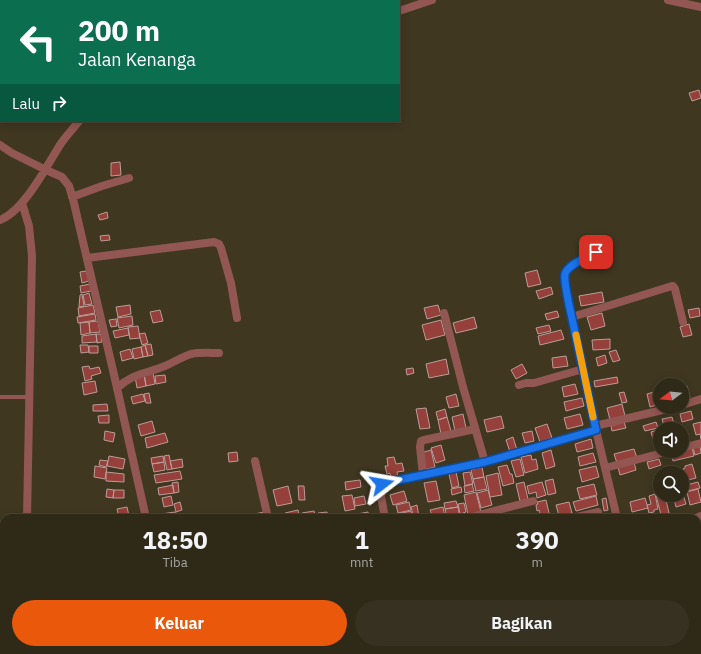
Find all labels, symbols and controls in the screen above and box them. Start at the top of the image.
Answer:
text: 200 m [78,12,160,49]
icon: left [12,16,64,68]
text: Jalan Kenanga [78,48,196,71]
icon: right [48,92,70,114]
text: Lalu [12,94,40,113]
pin [579,235,613,269]
icon: arrive [585,241,607,263]
north arrow [653,378,689,414]
map controls [653,378,689,502]
button: sound [653,422,689,458]
position arrow [361,463,403,505]
button: search [653,466,689,502]
text: 18:50 [142,524,208,556]
text: 1 [354,524,369,556]
text: 390 [516,524,559,556]
text: Tiba [162,554,188,571]
text: mnt [350,554,373,571]
text: m [531,554,543,571]
button: Keluar [12,600,347,646]
button: Bagikan [355,600,689,646]

